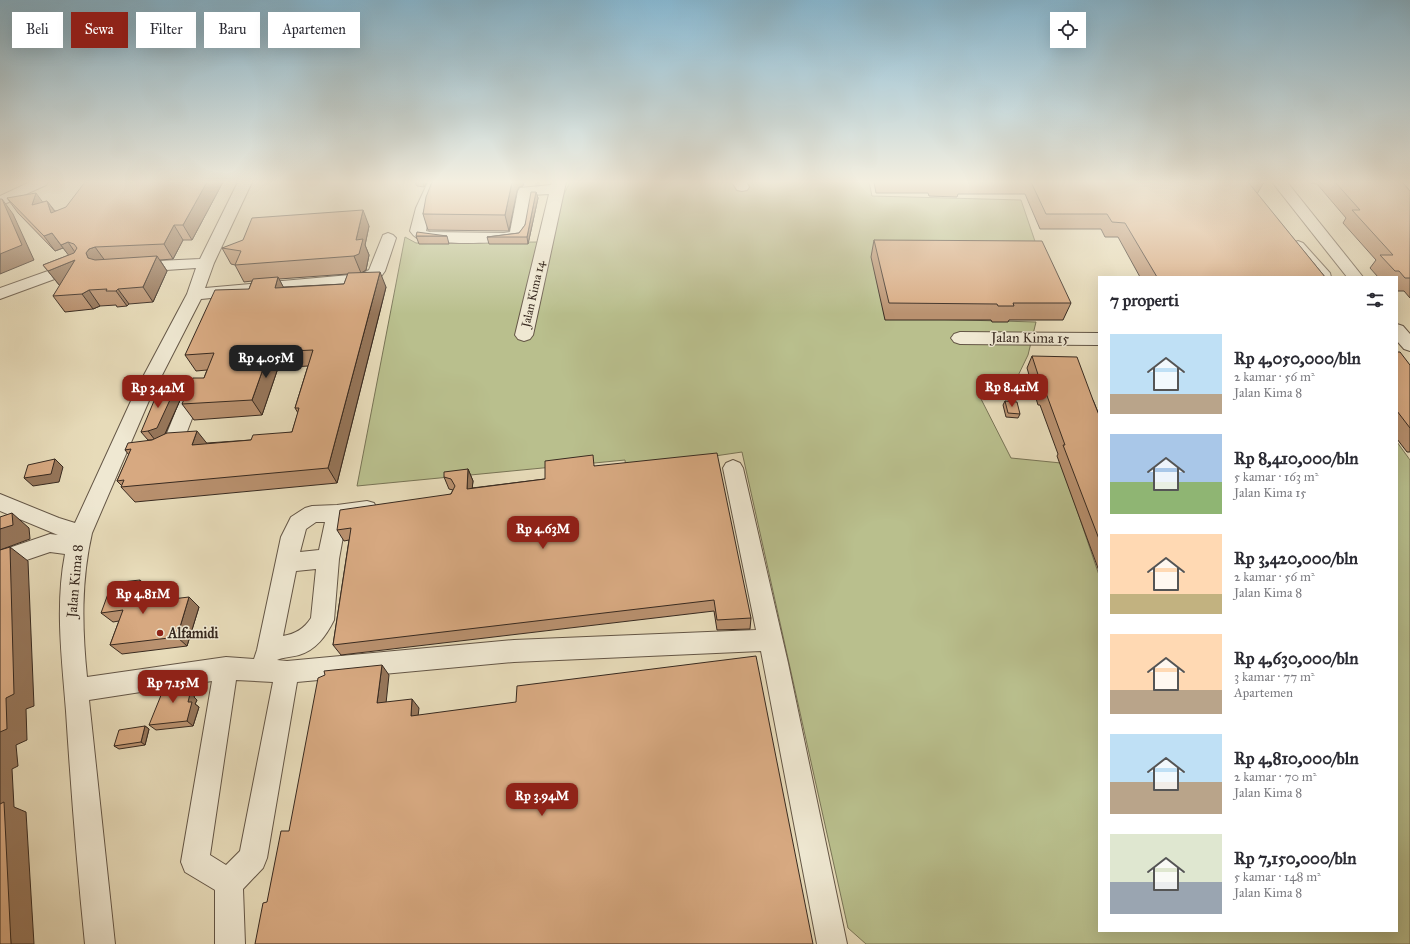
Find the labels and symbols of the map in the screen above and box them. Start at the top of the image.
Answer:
street label: Jalan Kima 14 [518,259,549,331]
street label: Jalan Kima 15 [989,329,1070,348]
pin: Rp 4.05M [225,345,307,379]
pin: Rp 8.41M [971,374,1053,408]
pin: Rp 3.42M [117,375,199,409]
pin: Rp 4.63M [502,516,584,550]
street label: Jalan Kima 8 [63,544,88,620]
pin: Rp 4.81M [102,581,184,615]
place label: Alfamidi [167,625,218,642]
marker: Alfamidi [155,628,165,638]
pin: Rp 7.15M [132,670,214,704]
pin: Rp 3.94M [501,783,583,817]

